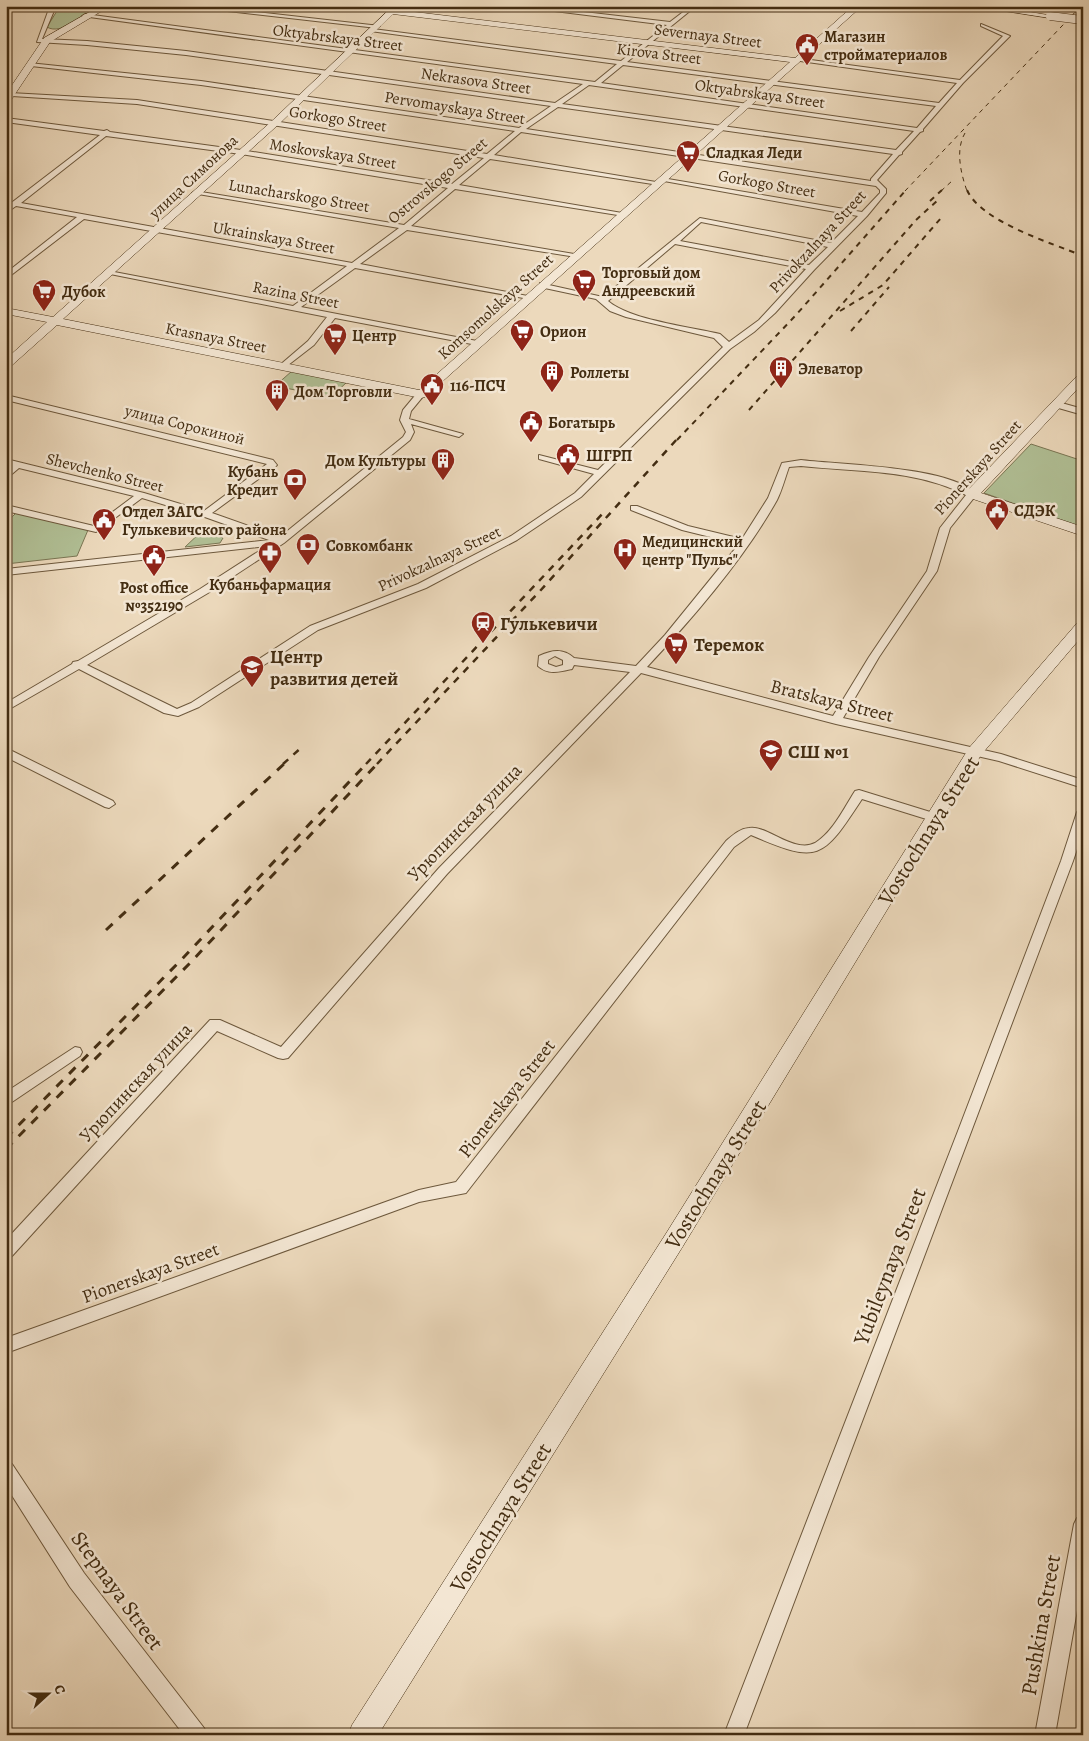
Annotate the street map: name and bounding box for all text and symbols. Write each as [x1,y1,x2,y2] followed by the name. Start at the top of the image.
[653,18,763,54] street label: Severnaya Street
[272,19,404,57] street label: Oktyabrskaya Street
[824,26,947,66] place label: Магазин стройматериалов
[794,32,820,66] public building icon: Магазин стройматериалов
[615,38,702,70] street label: Kirova Street
[420,62,532,100] street label: Nekrasova Street
[693,74,826,114] street label: Oktyabrskaya Street
[383,86,527,130] street label: Pervomayskaya Street
[287,100,388,138] street label: Gorkogo Street
[144,129,243,224] street label: улица Симонова
[383,132,492,229] street label: Ostrovskogo Street
[268,133,398,175] street label: Moskovskaya Street
[675,139,701,173] supermarket icon: Сладкая Леди
[706,142,802,164] place label: Сладкая Леди
[716,165,817,203] street label: Gorkogo Street
[227,174,371,218] street label: Lunacharskogo Street
[764,185,871,298] street label: Privokzalnaya Street
[211,216,337,260] street label: Ukrainskaya Street
[433,249,558,365] street label: Komsomolskaya Street
[601,262,701,302] place label: Торговый дом Андреевский
[571,268,597,302] supermarket icon: Торговый дом Андреевский
[251,276,341,314] street label: Razina Street
[31,278,57,312] supermarket icon: Дубок
[62,281,106,303] place label: Дубок
[163,317,268,359] street label: Krasnaya Street
[509,318,535,352] supermarket icon: Орион
[540,321,586,343] place label: Орион
[322,322,348,356] supermarket icon: Центр
[352,325,397,347] place label: Центр
[768,355,794,389] building icon: Элеватор
[798,358,863,380] place label: Элеватор
[539,359,565,393] building icon: Роллеты
[570,362,629,384] place label: Роллеты
[419,372,445,406] public building icon: 116-ПСЧ
[450,375,506,397] place label: 116-ПСЧ
[264,378,290,412] building icon: Дом Торговли
[294,381,392,403] place label: Дом Торговли
[122,399,247,450] street label: улица Сорокиной
[518,409,544,443] public building icon: Богатырь
[548,412,616,434] place label: Богатырь
[929,415,1026,520] street label: Pionerskaya Street
[555,442,581,476] public building icon: ШГРП
[586,445,633,467] place label: ШГРП
[430,447,456,481] building icon: Дом Культуры
[44,448,166,498] street label: Shevchenko Street
[325,450,426,472] place label: Дом Культуры
[227,461,279,501] place label: Кубань Кредит
[282,467,308,501] bank icon: Кубань Кредит
[984,497,1010,531] public building icon: СДЭК
[1014,500,1056,522] place label: СДЭК
[122,501,287,541] place label: Отдел ЗАГС Гулькевичского района
[91,507,117,541] public building icon: Отдел ЗАГС Гулькевичского района
[374,521,505,597] street label: Privokzalnaya Street
[642,531,743,571] place label: Медицинский центр "Пульс"
[295,532,321,566] bank icon: Совкомбанк
[326,535,413,557] place label: Совкомбанк
[612,537,638,571] hospital icon: Медицинский центр "Пульс"
[257,540,283,574] pharmacy icon: Кубаньфармация
[141,543,167,577] public building icon: Post office №352190
[209,574,331,596] place label: Кубаньфармация
[120,577,188,617] place label: Post office №352190
[470,610,496,644] station icon: Гулькевичи
[500,611,598,637] place label: Гулькевичи
[663,631,689,665] supermarket icon: Теремок
[694,632,764,658] place label: Теремок
[270,644,398,692] place label: Центр развития детей
[239,654,265,688] school or university icon: Центр развития детей
[767,673,896,729] street label: Bratskaya Street
[758,738,784,772] school or university icon: СШ №1
[788,739,849,765] place label: СШ №1
[870,750,987,912] street label: Vostochnaya Street
[402,758,528,887] street label: Урюпинская улица
[73,1017,198,1148] street label: Урюпинская улица
[452,1034,561,1163] street label: Pionerskaya Street
[657,1094,774,1256] street label: Vostochnaya Street
[846,1184,934,1350] street label: Yubileynaya Street
[78,1236,222,1310] street label: Pionerskaya Street
[442,1437,559,1599] street label: Vostochnaya Street
[64,1525,171,1656] street label: Stepnaya Street
[1014,1552,1068,1698] street label: Pushkina Street
[22,1668,72,1718] north arrow
[49,1682,70,1697] text: С

